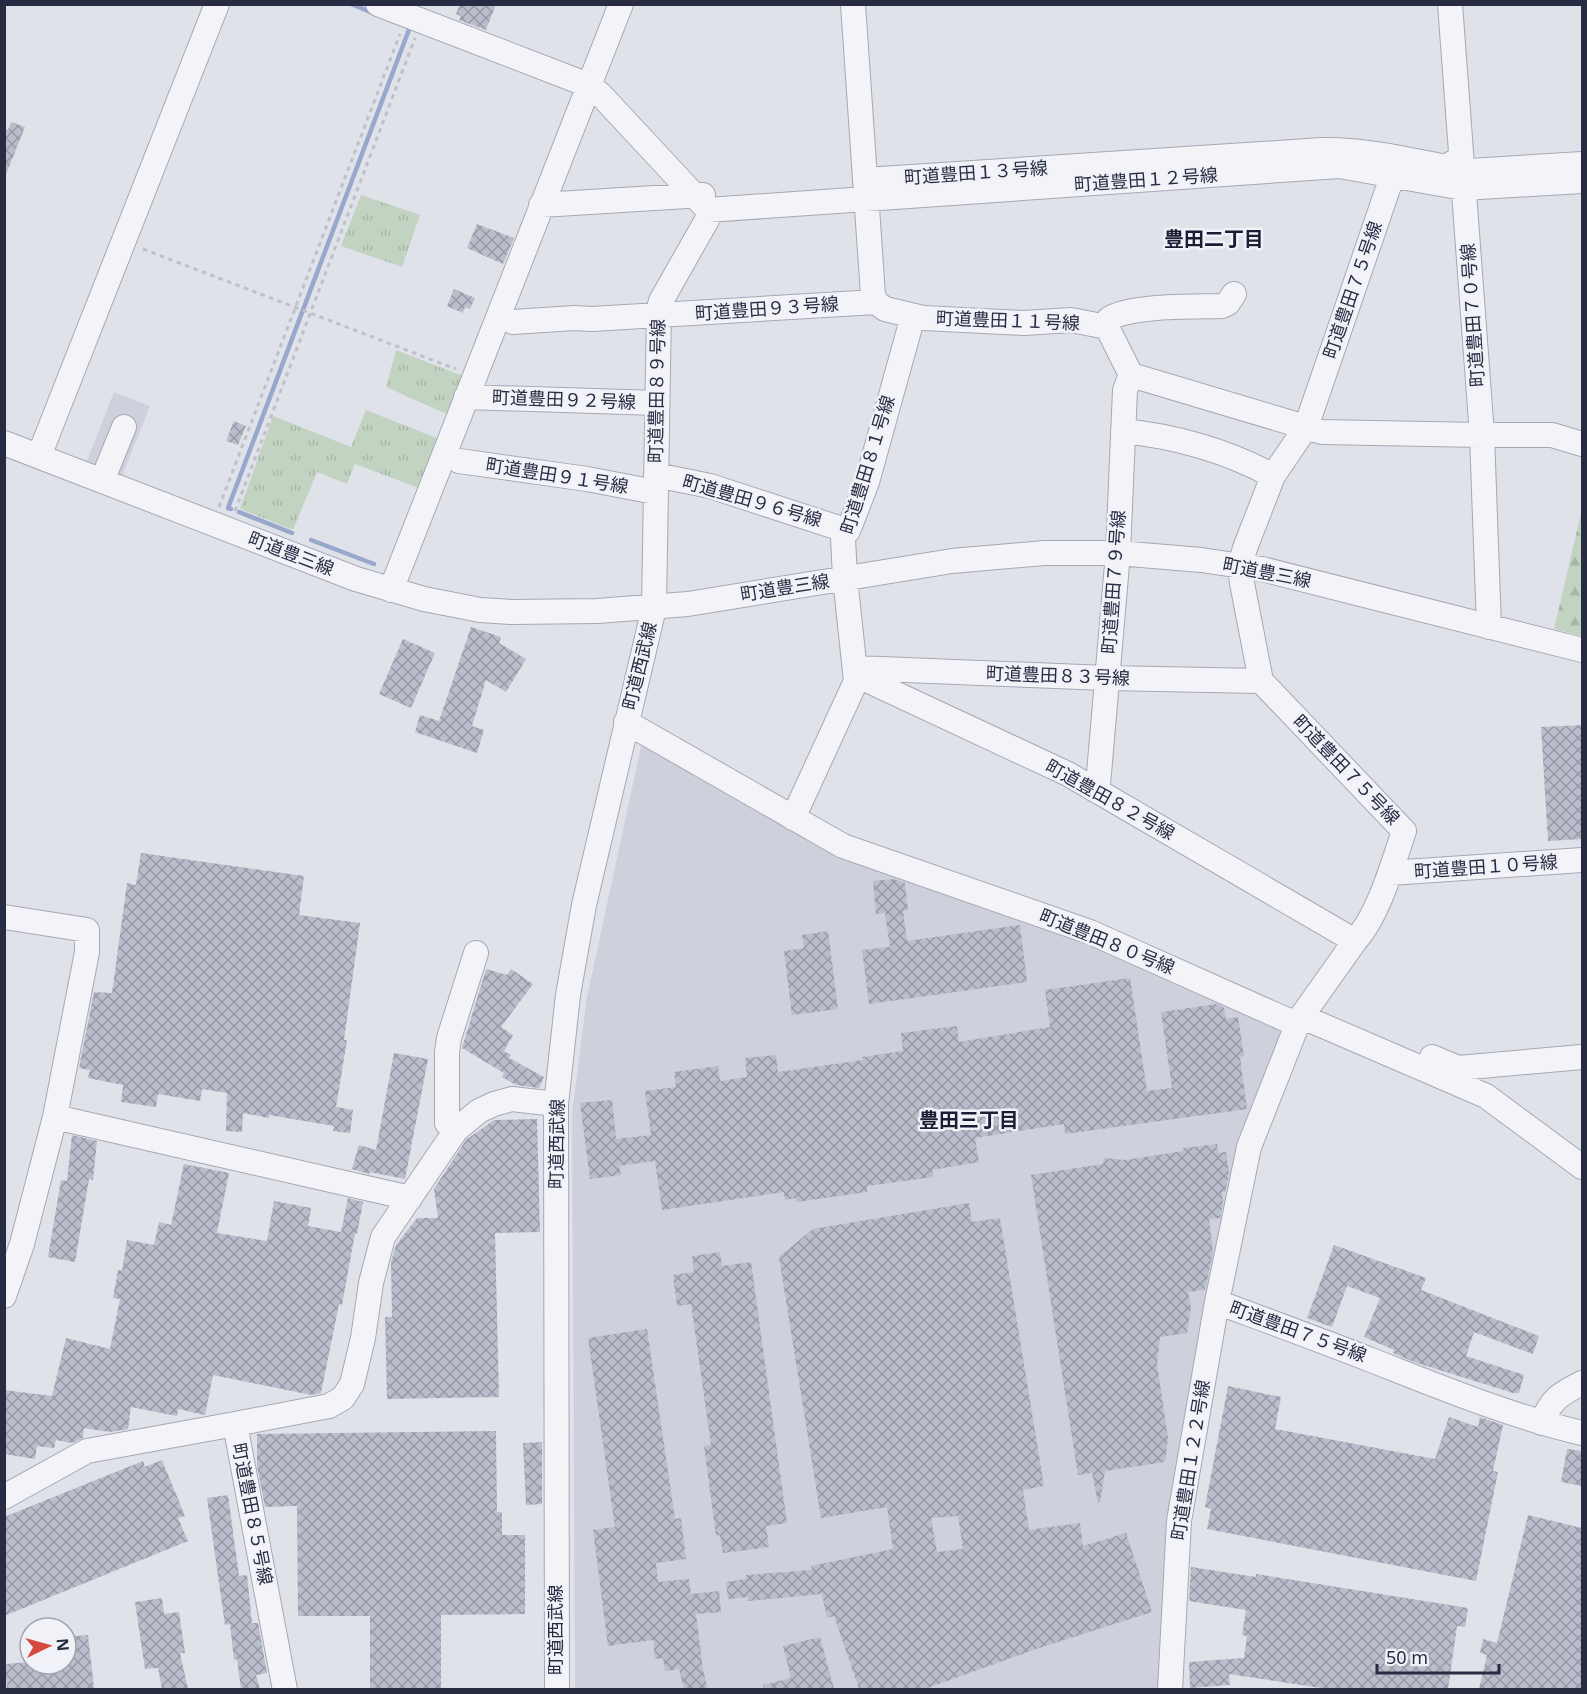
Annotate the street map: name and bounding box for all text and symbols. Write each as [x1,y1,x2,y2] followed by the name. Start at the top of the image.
[903,155,1049,189] street label: 町道豊田１３号線
[1073,162,1219,196] street label: 町道豊田１２号線
[1317,218,1387,362] street label: 町道豊田７５号線
[1164,225,1264,252] district label: 豊田二丁目
[1455,242,1489,388] street label: 町道豊田７０号線
[694,291,840,325] street label: 町道豊田９３号線
[936,305,1080,335] street label: 町道豊田１１号線
[643,319,669,463] street label: 町道豊田８９号線
[492,384,636,414] street label: 町道豊田９２号線
[835,392,900,537] street label: 町道豊田８１号線
[484,452,630,498] street label: 町道豊田９１号線
[680,469,825,531] street label: 町道豊田９６号線
[1096,509,1130,655] street label: 町道豊田７９号線
[245,526,338,580] street label: 町道豊三線
[1221,552,1314,592] street label: 町道豊三線
[739,568,831,606] street label: 町道豊三線
[616,619,662,712] street label: 町道西武線
[986,660,1130,690] street label: 町道豊田８３号線
[1288,709,1405,829] street label: 町道豊田７５号線
[1042,754,1179,845] street label: 町道豊田８２号線
[1413,849,1559,883] street label: 町道豊田１０号線
[1036,903,1179,979] street label: 町道豊田８０号線
[543,1099,569,1189] street label: 町道西武線
[919,1106,1019,1133] district label: 豊田三丁目
[1227,1295,1370,1367] street label: 町道豊田７５号線
[1165,1378,1215,1542] street label: 町道豊田１２２号線
[227,1441,278,1587] street label: 町道豊田８５号線
[543,1585,567,1675] street label: 町道西武線
[18,1616,78,1676] north arrow
[51,1637,74,1652] text: N
[1377,1637,1498,1675] scale bar
[1386,1645,1428,1669] text: 50 m

